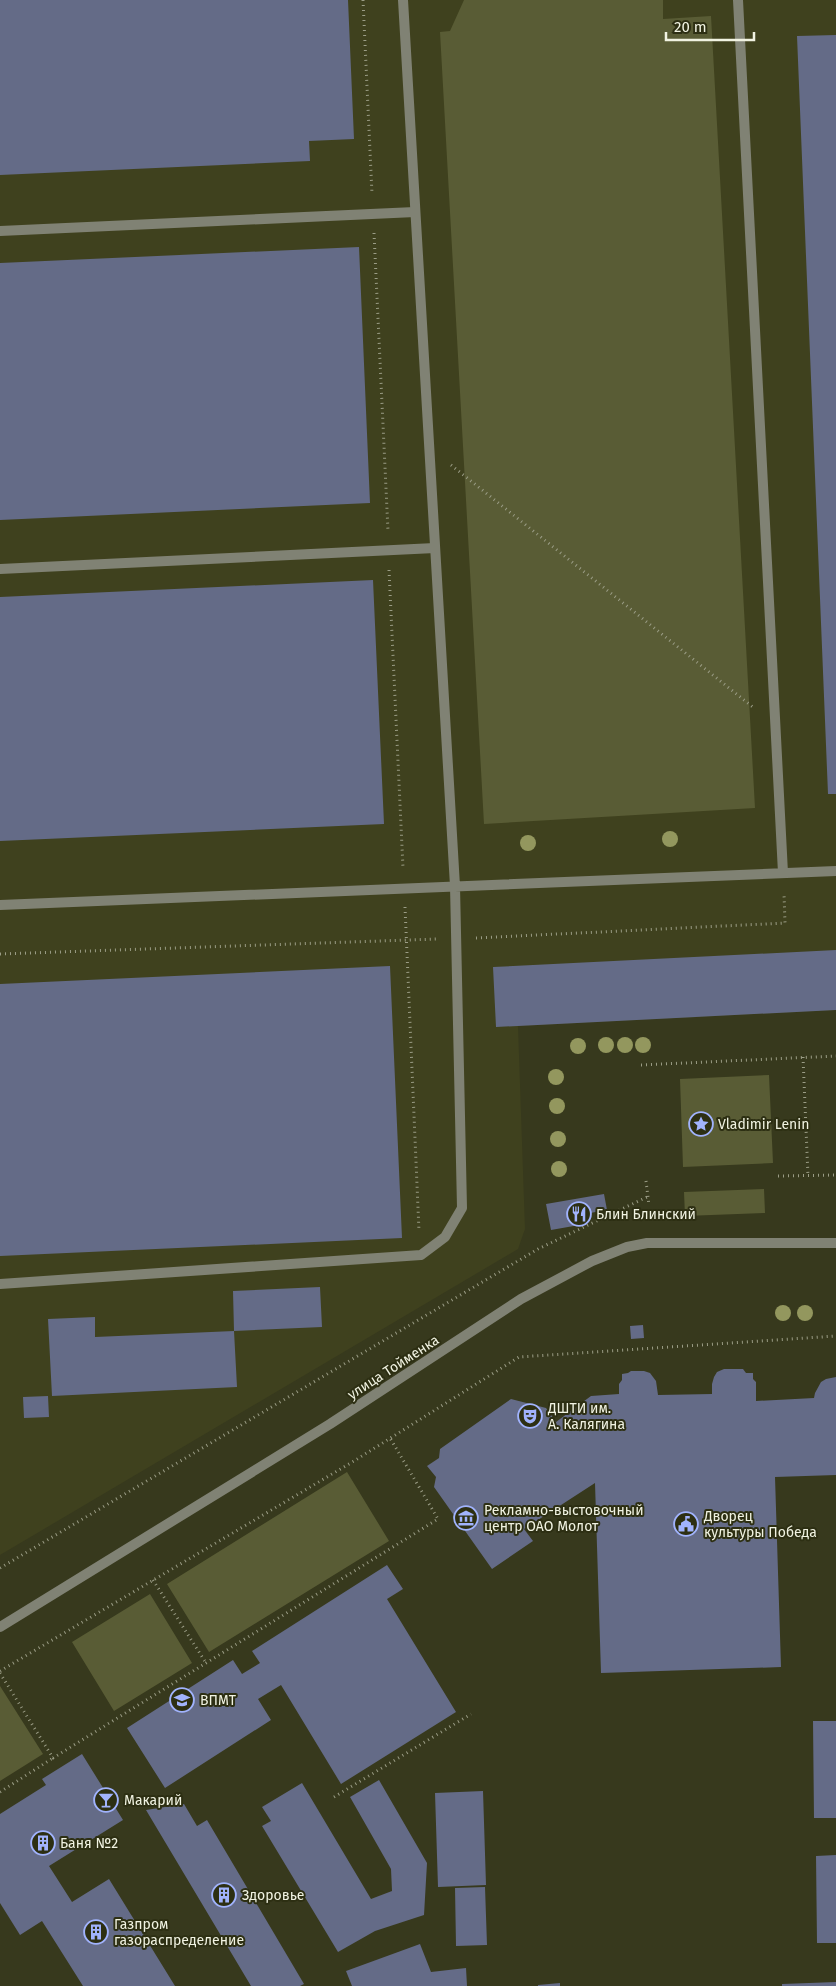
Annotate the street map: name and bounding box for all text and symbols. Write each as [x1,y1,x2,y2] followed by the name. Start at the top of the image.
[666,10,754,42] scale bar
[674,18,707,36] text: 20 m
[688,1111,714,1137] place icon: Vladimir Lenin
[718,1116,809,1133] place label: Vladimir Lenin
[566,1201,592,1227] restaurant icon: Блин Блинский
[596,1206,696,1223] place label: Блин Блинский
[344,1331,442,1403] street label: улица Тойменка
[547,1400,625,1433] place label: ДШТИ им. А. Калягина
[517,1403,543,1429] theatre icon: ДШТИ им. А. Калягина
[484,1502,644,1535] place label: Рекламно-выстовочный центр ОАО Молот
[453,1505,479,1531] museum icon: Рекламно-выстовочный центр ОАО Молот
[703,1508,817,1541] place label: Дворец культуры Победа
[673,1511,699,1537] public building icon: Дворец культуры Победа
[169,1687,195,1713] school or university icon: ВПМТ
[200,1692,237,1709] place label: ВПМТ
[93,1787,119,1813] bar icon: Макарий
[124,1792,182,1809] place label: Макарий
[30,1830,56,1856] building icon: Баня №2
[60,1835,118,1852] place label: Баня №2
[211,1882,237,1908] building icon: Здоровье
[242,1887,305,1904] place label: Здоровье
[114,1916,244,1949] place label: Газпром газораспределение
[83,1919,109,1945] building icon: Газпром газораспределение

